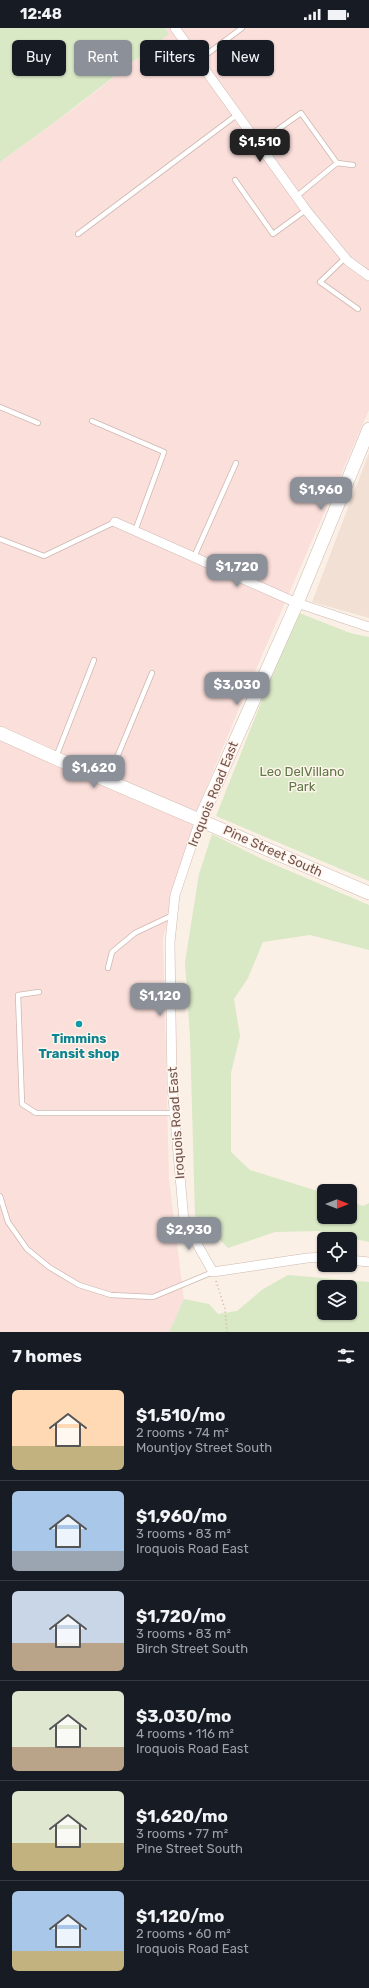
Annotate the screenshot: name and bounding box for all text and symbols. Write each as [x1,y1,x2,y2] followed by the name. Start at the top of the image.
[20,5,62,23] text: 12:48
[12,40,66,76] chip: Buy
[74,40,132,76] chip: Rent
[140,40,209,76] chip: Filters
[217,40,274,76] chip: New
[227,129,293,163] pin: $1,510
[239,134,281,149] text: $1,510
[288,477,354,511] pin: $1,960
[299,482,343,497] text: $1,960
[204,554,270,588] pin: $1,720
[215,559,259,574] text: $1,720
[204,672,270,706] pin: $3,030
[213,677,261,692] text: $3,030
[185,739,241,849] street label: Iroquois Road East
[61,755,127,789] pin: $1,620
[72,760,116,775] text: $1,620
[260,764,344,794] park label: Leo DelVillano Park
[221,822,325,880] street label: Pine Street South
[127,983,193,1017] pin: $1,120
[139,988,181,1003] text: $1,120
[74,1019,84,1029] marker: Timmins Transit shop
[39,1031,119,1061] place label: Timmins Transit shop
[165,1066,187,1180] street label: Iroquois Road East
[317,1184,357,1224] north arrow
[317,1184,357,1320] map controls
[156,1217,222,1251] pin: $2,930
[166,1222,212,1237] text: $2,930
[317,1232,357,1272] button: locate
[317,1280,357,1320] button: layers
[335,1345,357,1367] icon: filters
[12,1346,82,1366] text: 7 homes
[136,1405,225,1425] text: $1,510/mo
[44,1406,92,1454] icon: home
[136,1425,229,1440] text: 2 rooms · 74 m²
[136,1440,272,1455] text: Mountjoy Street South
[136,1506,227,1526] text: $1,960/mo
[44,1507,92,1555] icon: home
[136,1526,231,1541] text: 3 rooms · 83 m²
[136,1541,249,1556] text: Iroquois Road East
[136,1606,226,1626] text: $1,720/mo
[44,1607,92,1655] icon: home
[136,1626,231,1641] text: 3 rooms · 83 m²
[136,1641,248,1656] text: Birch Street South
[136,1706,231,1726] text: $3,030/mo
[44,1707,92,1755] icon: home
[136,1726,234,1741] text: 4 rooms · 116 m²
[136,1741,249,1756] text: Iroquois Road East
[136,1806,228,1826] text: $1,620/mo
[44,1807,92,1855] icon: home
[136,1826,228,1841] text: 3 rooms · 77 m²
[136,1841,243,1856] text: Pine Street South
[136,1906,224,1926] text: $1,120/mo
[44,1907,92,1955] icon: home
[136,1926,231,1941] text: 2 rooms · 60 m²
[136,1941,249,1956] text: Iroquois Road East

